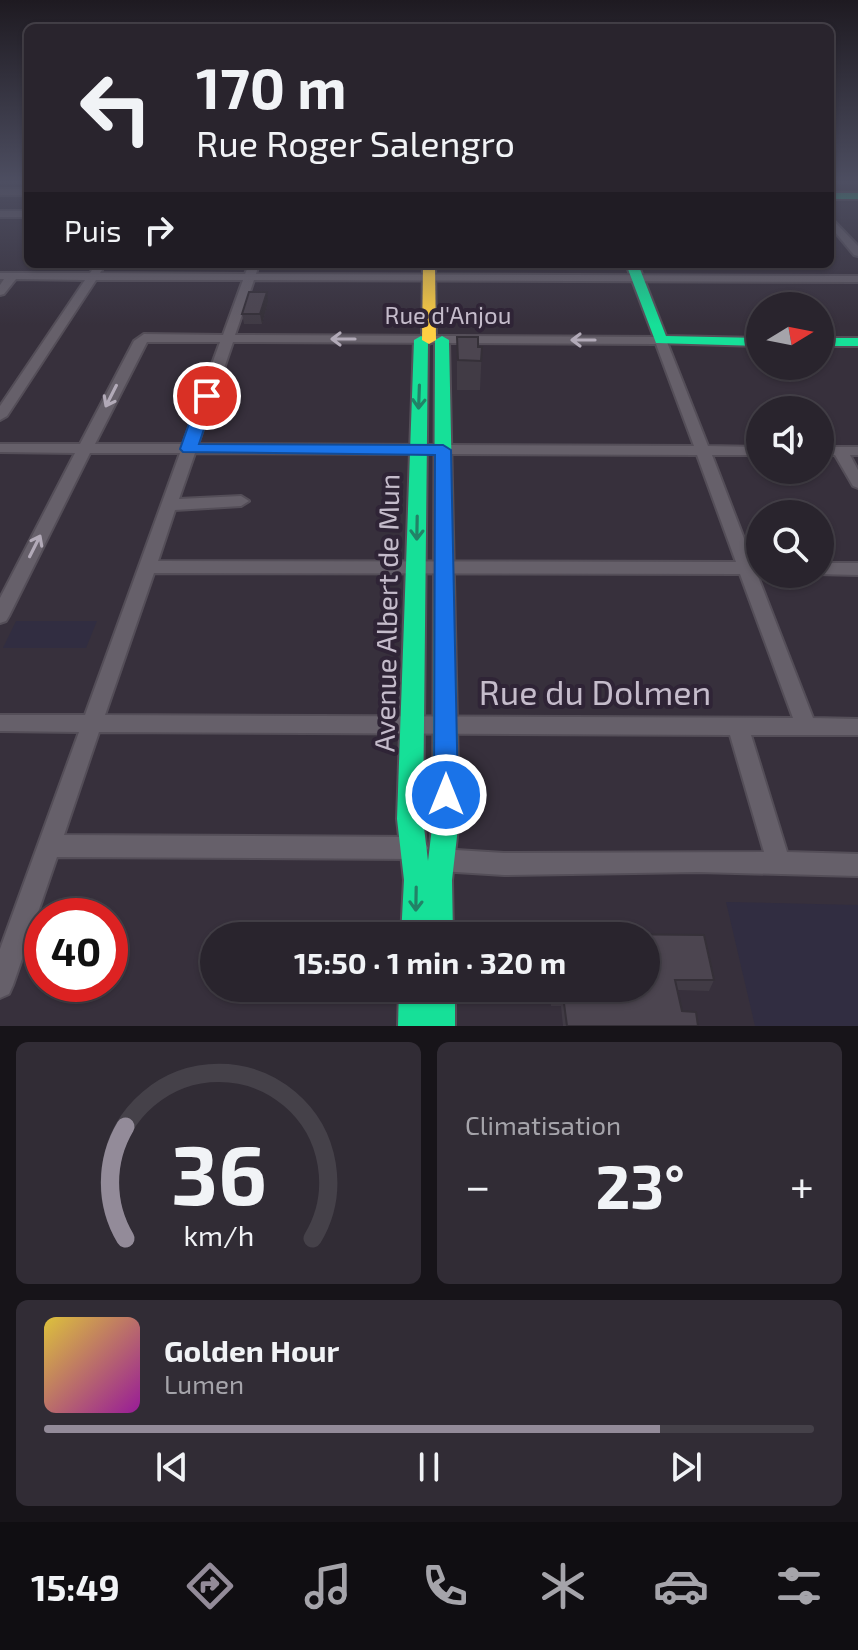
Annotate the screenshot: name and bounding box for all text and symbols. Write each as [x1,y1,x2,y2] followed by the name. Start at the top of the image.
[196,53,347,120] text: 170 m
[64,56,168,160] icon: left
[196,121,515,164] text: Rue Roger Salengro
[137,208,181,252] icon: right
[64,212,121,248] text: Puis
[746,292,834,380] north arrow
[746,292,834,588] map controls
[385,300,511,329] street label: Rue d'Anjou
[330,331,357,347] one-way arrow
[570,332,597,348] one-way arrow
[173,362,241,430] pin
[185,374,229,418] icon: arrive
[411,383,426,410] one-way arrow
[103,384,119,408] one-way arrow
[746,396,834,484] button: sound
[367,474,405,752] street label: Avenue Albert de Mun
[746,500,834,588] button: search
[409,514,425,541] one-way arrow
[28,535,44,559] one-way arrow
[479,671,711,712] street label: Rue du Dolmen
[404,753,488,837] position arrow
[409,885,424,912] one-way arrow
[24,898,128,1002] speed limit sign: 40
[294,944,566,980] text: 15:50 · 1 min · 320 m
[465,1109,621,1140] text: Climatisation
[170,1122,267,1222] text: 36
[595,1149,685,1221] text: 23°
[465,1158,491,1211] text: −
[790,1158,814,1211] text: +
[183,1217,254,1252] text: km/h
[164,1332,339,1368] text: Golden Hour
[164,1368,244,1399] text: Lumen
[150,1445,194,1489] icon: previous
[407,1445,451,1489] icon: pause
[664,1445,708,1489] icon: next
[182,1558,238,1614] icon: directions
[300,1558,356,1614] icon: music
[417,1558,473,1614] icon: phone
[535,1558,591,1614] icon: climate
[653,1558,709,1614] icon: car
[771,1558,827,1614] icon: filters
[31,1565,120,1608] text: 15:49

